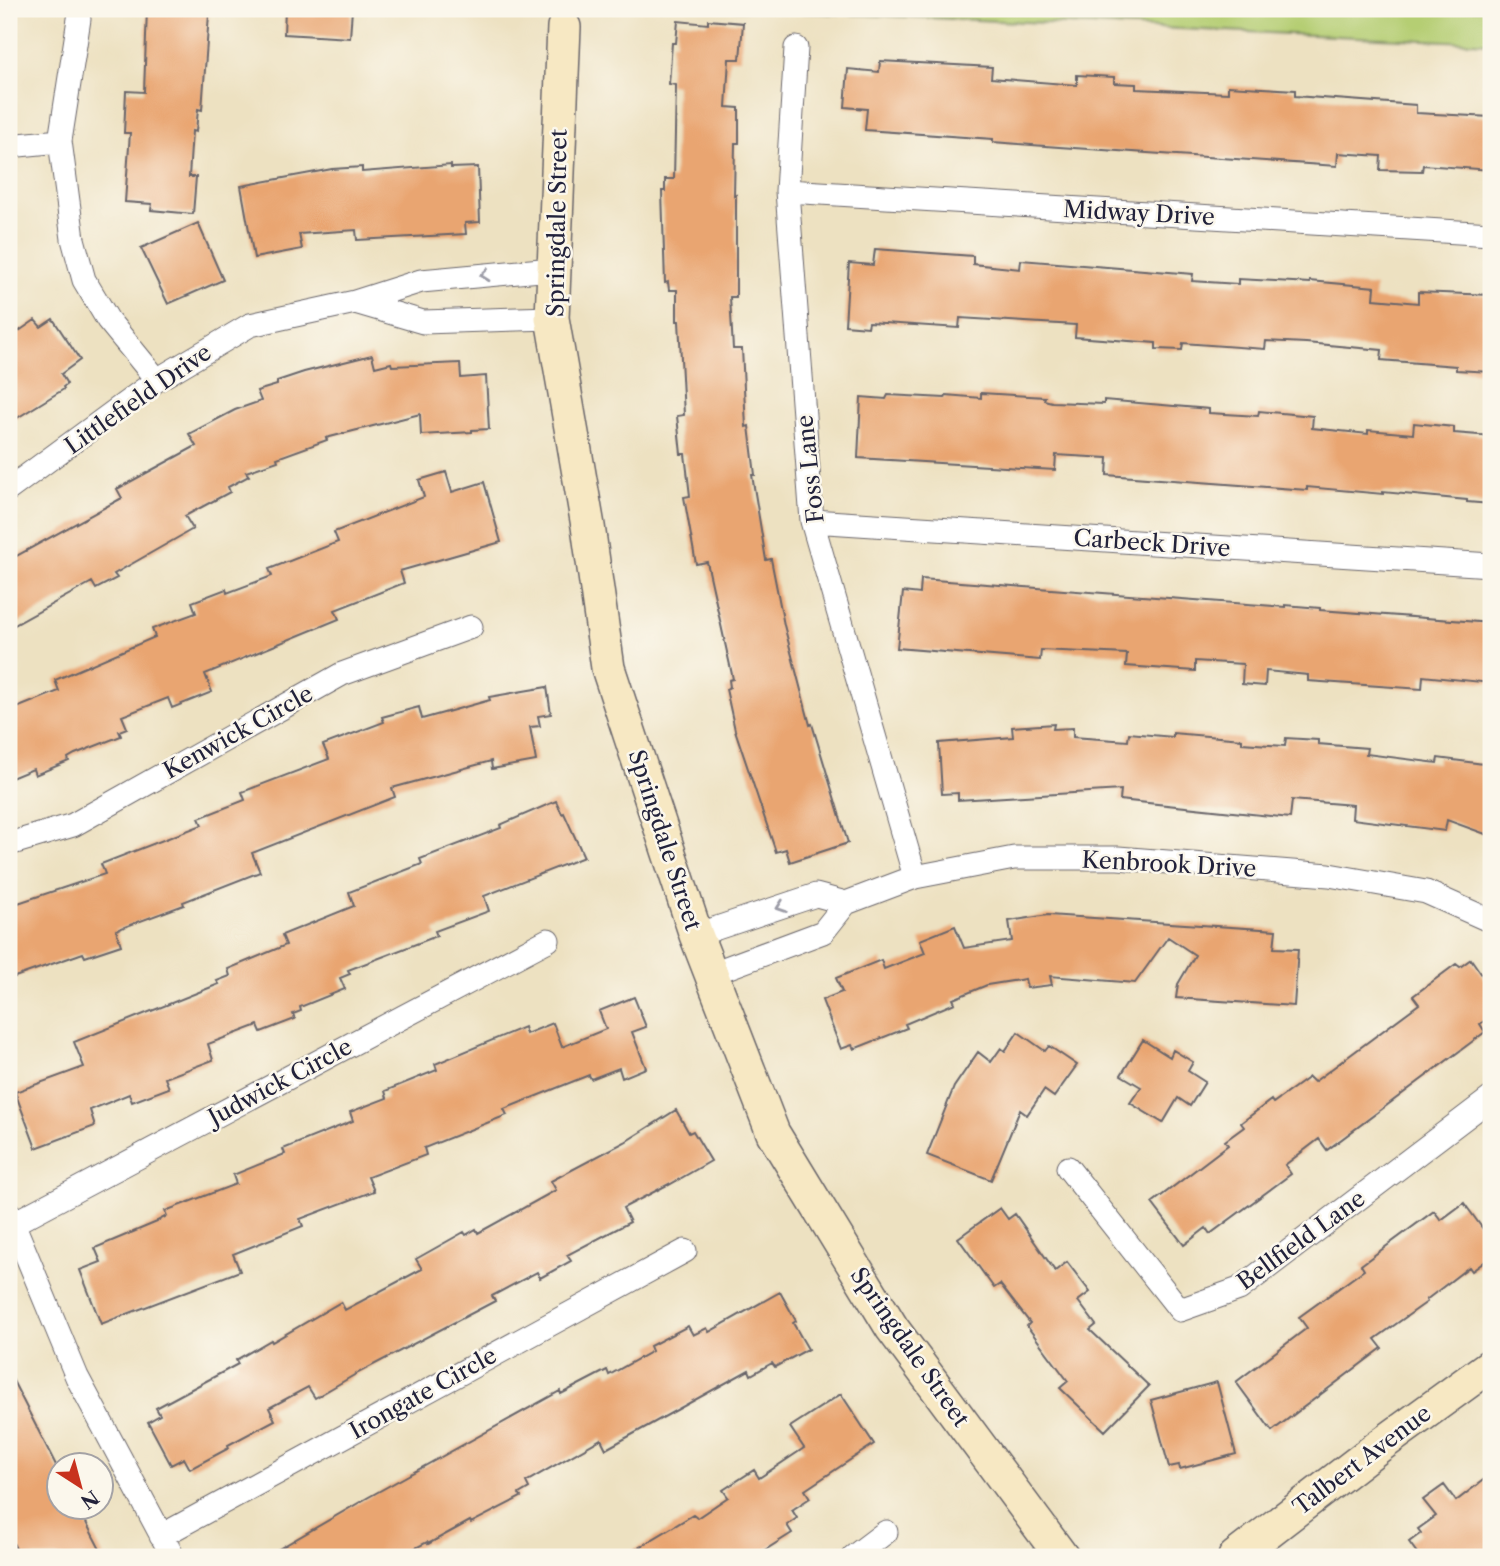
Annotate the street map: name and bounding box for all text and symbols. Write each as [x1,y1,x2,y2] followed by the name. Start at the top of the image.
[541,129,573,317] street label: Springdale Street
[1062,195,1216,231] street label: Midway Drive
[479,267,490,282] one-way arrow
[59,338,217,460] street label: Littlefield Drive
[790,413,830,525] street label: Foss Lane
[1073,524,1231,562] street label: Carbeck Drive
[158,679,318,785] street label: Kenwick Circle
[623,746,707,934] street label: Springdale Street
[1081,845,1257,883] street label: Kenbrook Drive
[775,898,787,913] one-way arrow
[201,1032,357,1133] street label: Judwick Circle
[1232,1184,1370,1296] street label: Bellfield Lane
[845,1262,975,1432] street label: Springdale Street
[345,1341,501,1445] street label: Irongate Circle
[1287,1399,1437,1521] street label: Talbert Avenue
[46,1450,116,1520] north arrow
[76,1485,103,1514] text: N

